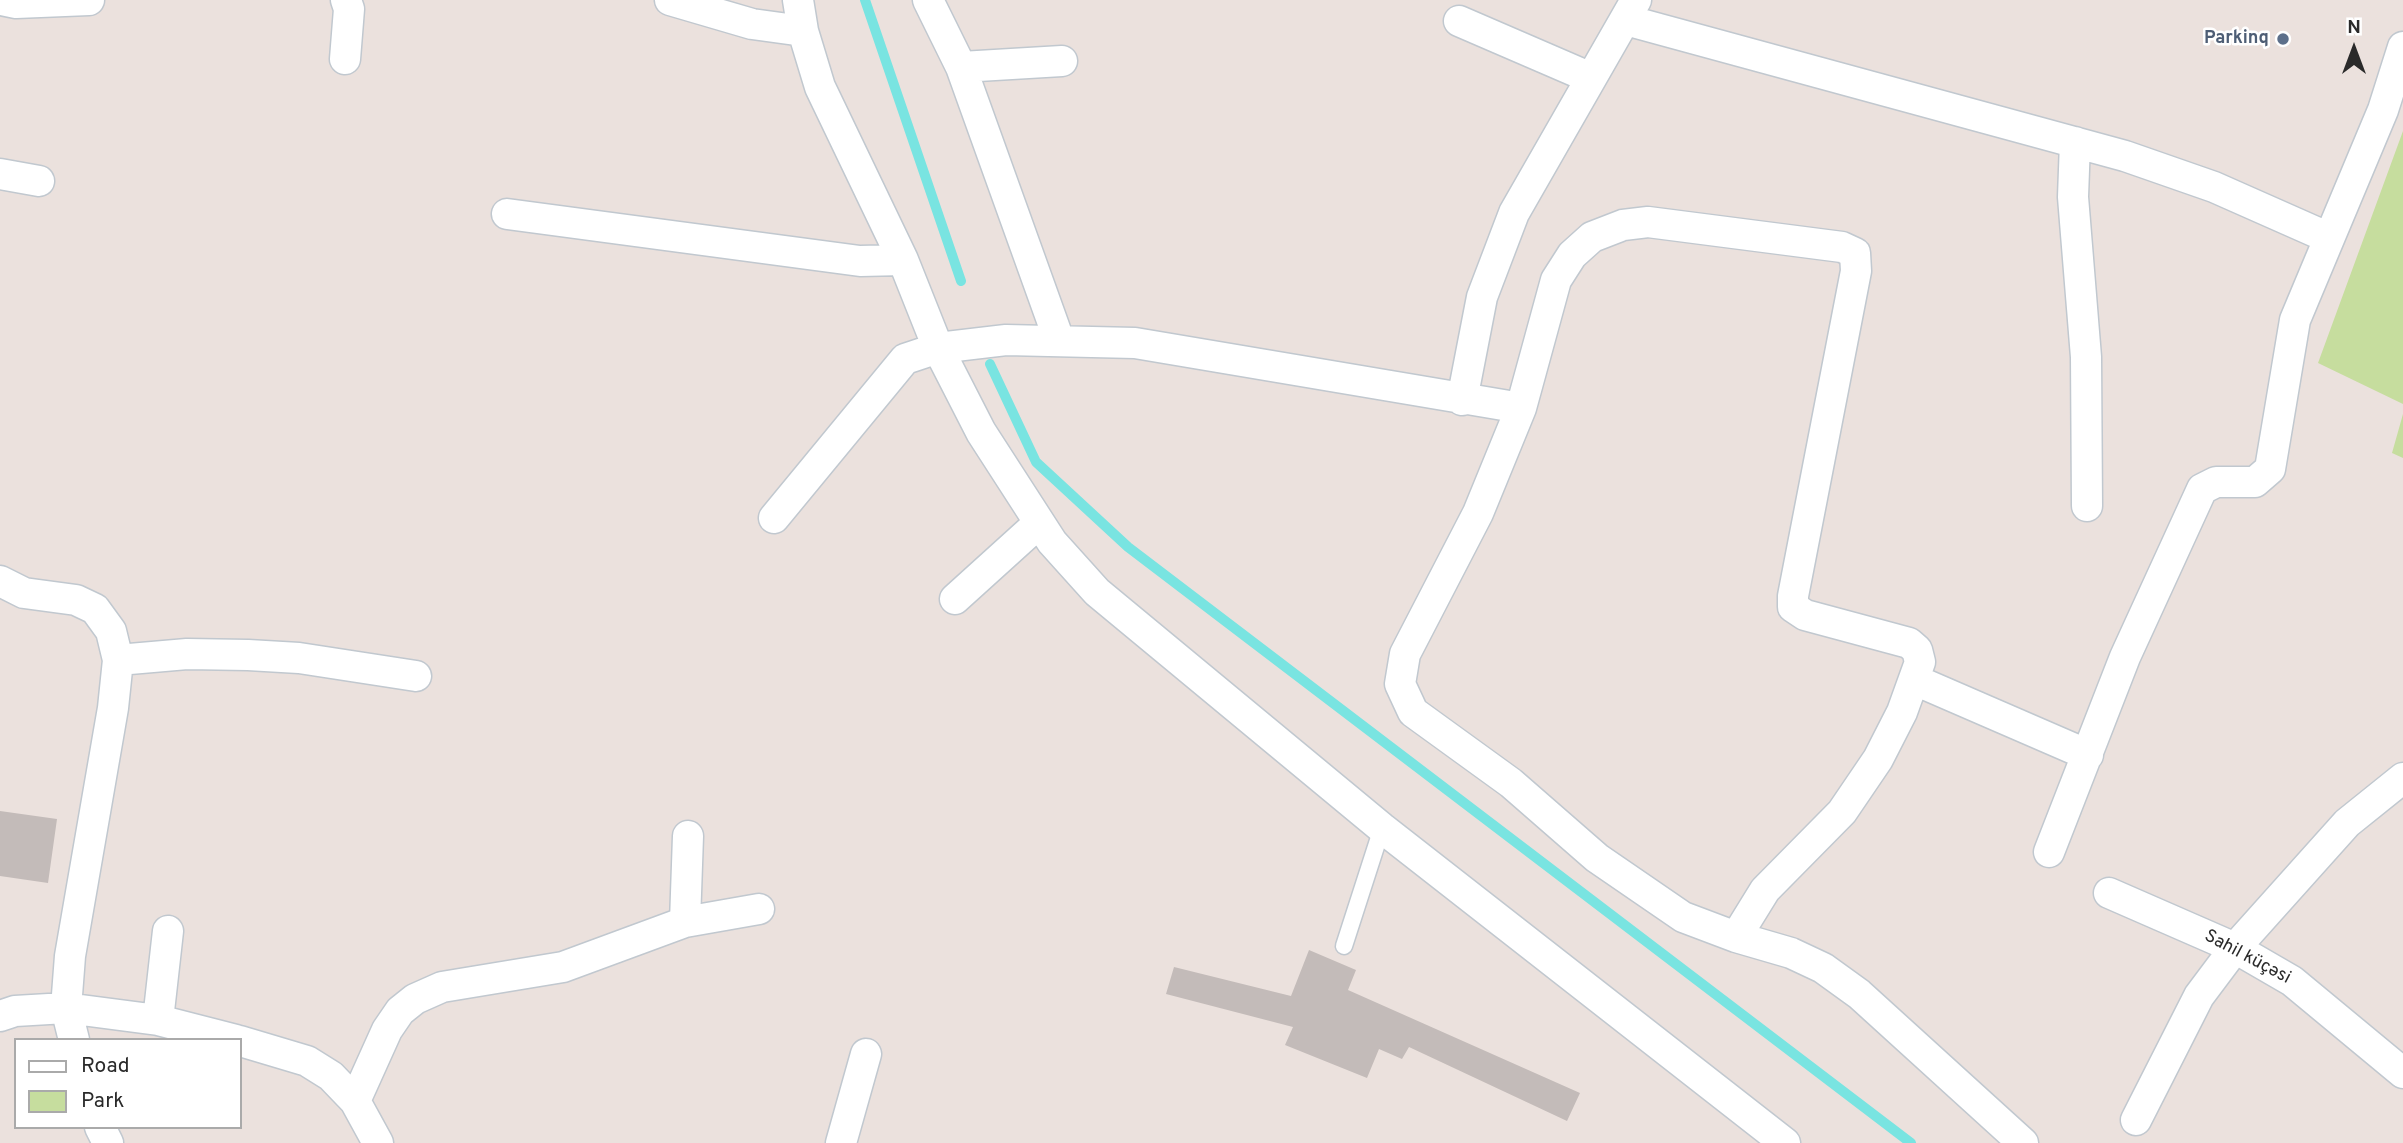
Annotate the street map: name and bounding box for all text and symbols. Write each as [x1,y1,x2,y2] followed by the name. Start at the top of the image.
[2319,14,2389,84] north arrow
[2347,16,2361,40] text: N
[2204,28,2269,50] place label: Parkinq
[2275,31,2291,47] marker: Parkinq
[2200,926,2294,990] street label: Sahil küçəsi
[14,1038,242,1129] legend
[81,1053,130,1080] text: Road
[81,1088,124,1115] text: Park

